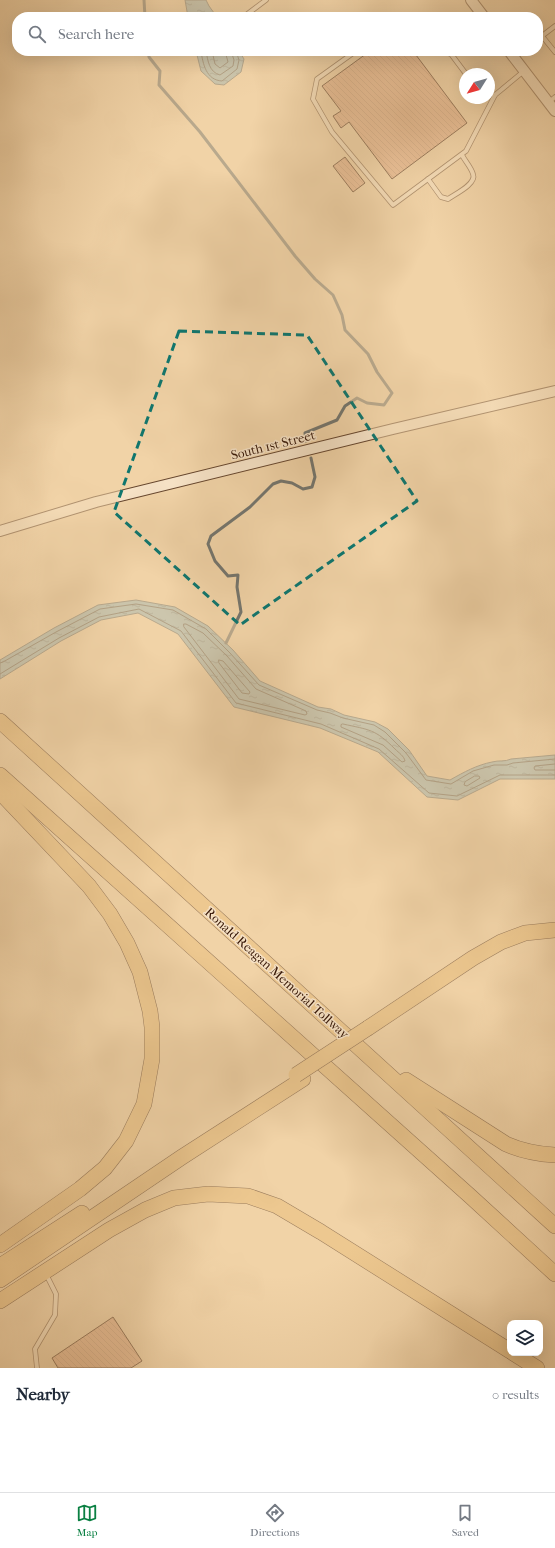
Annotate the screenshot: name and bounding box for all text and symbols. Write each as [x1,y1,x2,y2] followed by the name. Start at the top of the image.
[12,12,543,56] search box
[26,23,48,45] icon: search
[58,25,134,43] text: Search here
[459,68,495,104] north arrow
[229,427,317,463] street label: South 1st Street
[202,904,353,1042] street label: Ronald Reagan Memorial Tollway
[507,1320,543,1356] map controls
[507,1320,543,1356] button: layers
[16,1384,70,1404] text: Nearby
[492,1387,539,1402] text: 0 results
[76,1502,98,1539] tab: Map
[250,1502,300,1539] tab: Directions
[452,1502,479,1539] tab: Saved

